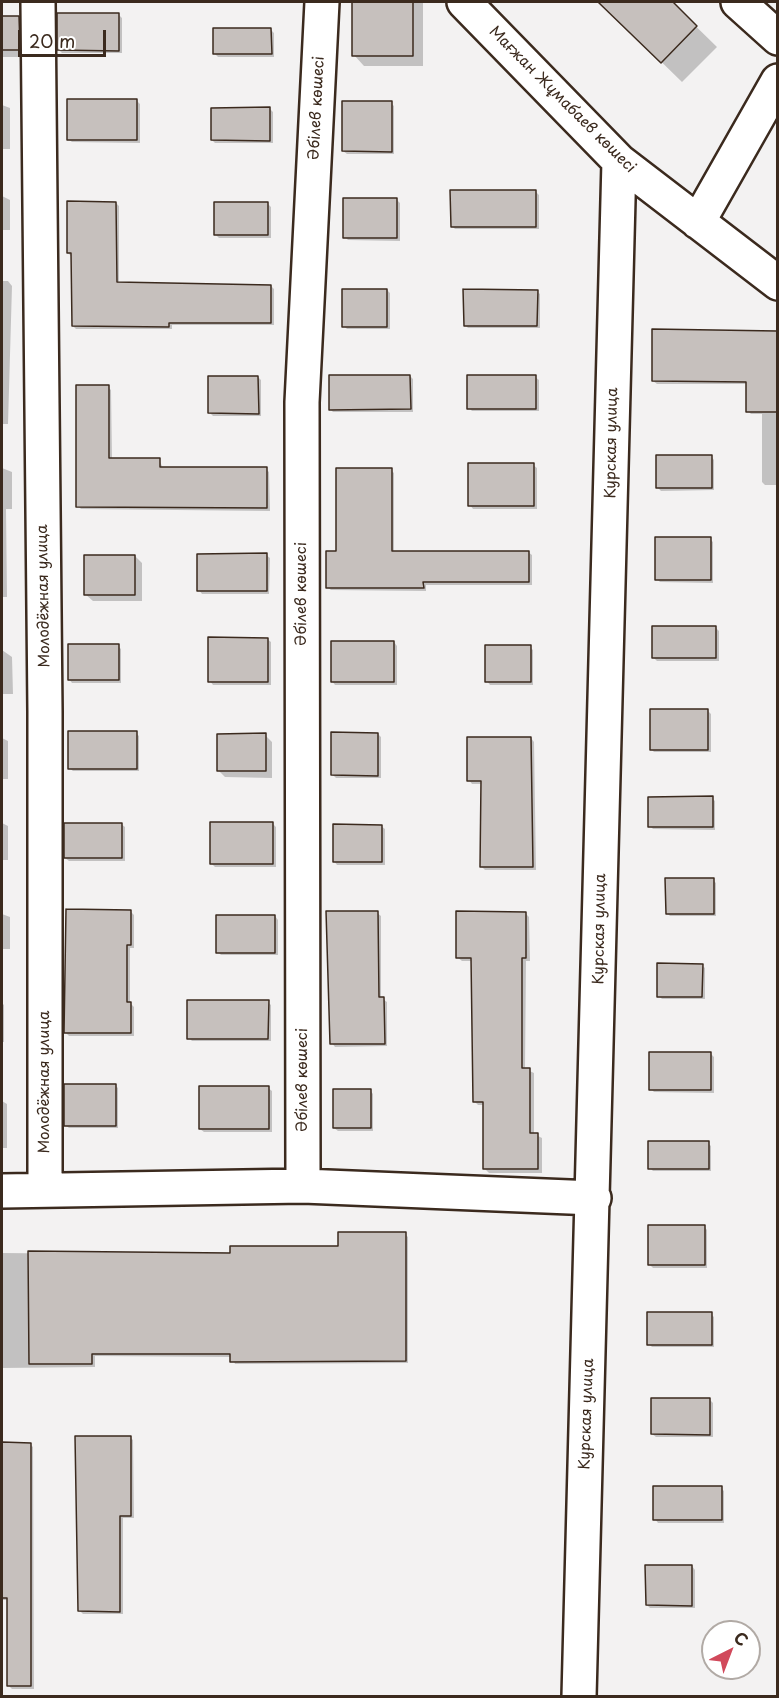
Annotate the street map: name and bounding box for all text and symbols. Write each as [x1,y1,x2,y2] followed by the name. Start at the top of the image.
[21,18,110,56] scale bar
[485,23,639,177] street label: Мағжан Жұмабаев көшесі
[29,27,75,54] text: 20 m
[305,56,329,160] street label: Әбілев көшесі
[602,387,622,499] street label: Курская улица
[34,524,54,668] street label: Молодёжная улица
[293,542,311,646] street label: Әбілев көшесі
[590,873,610,985] street label: Курская улица
[36,1010,54,1154] street label: Молодёжная улица
[294,1028,312,1132] street label: Әбілев көшесі
[576,1358,598,1470] street label: Курская улица
[701,1620,761,1680] north arrow
[729,1625,754,1651] text: С

